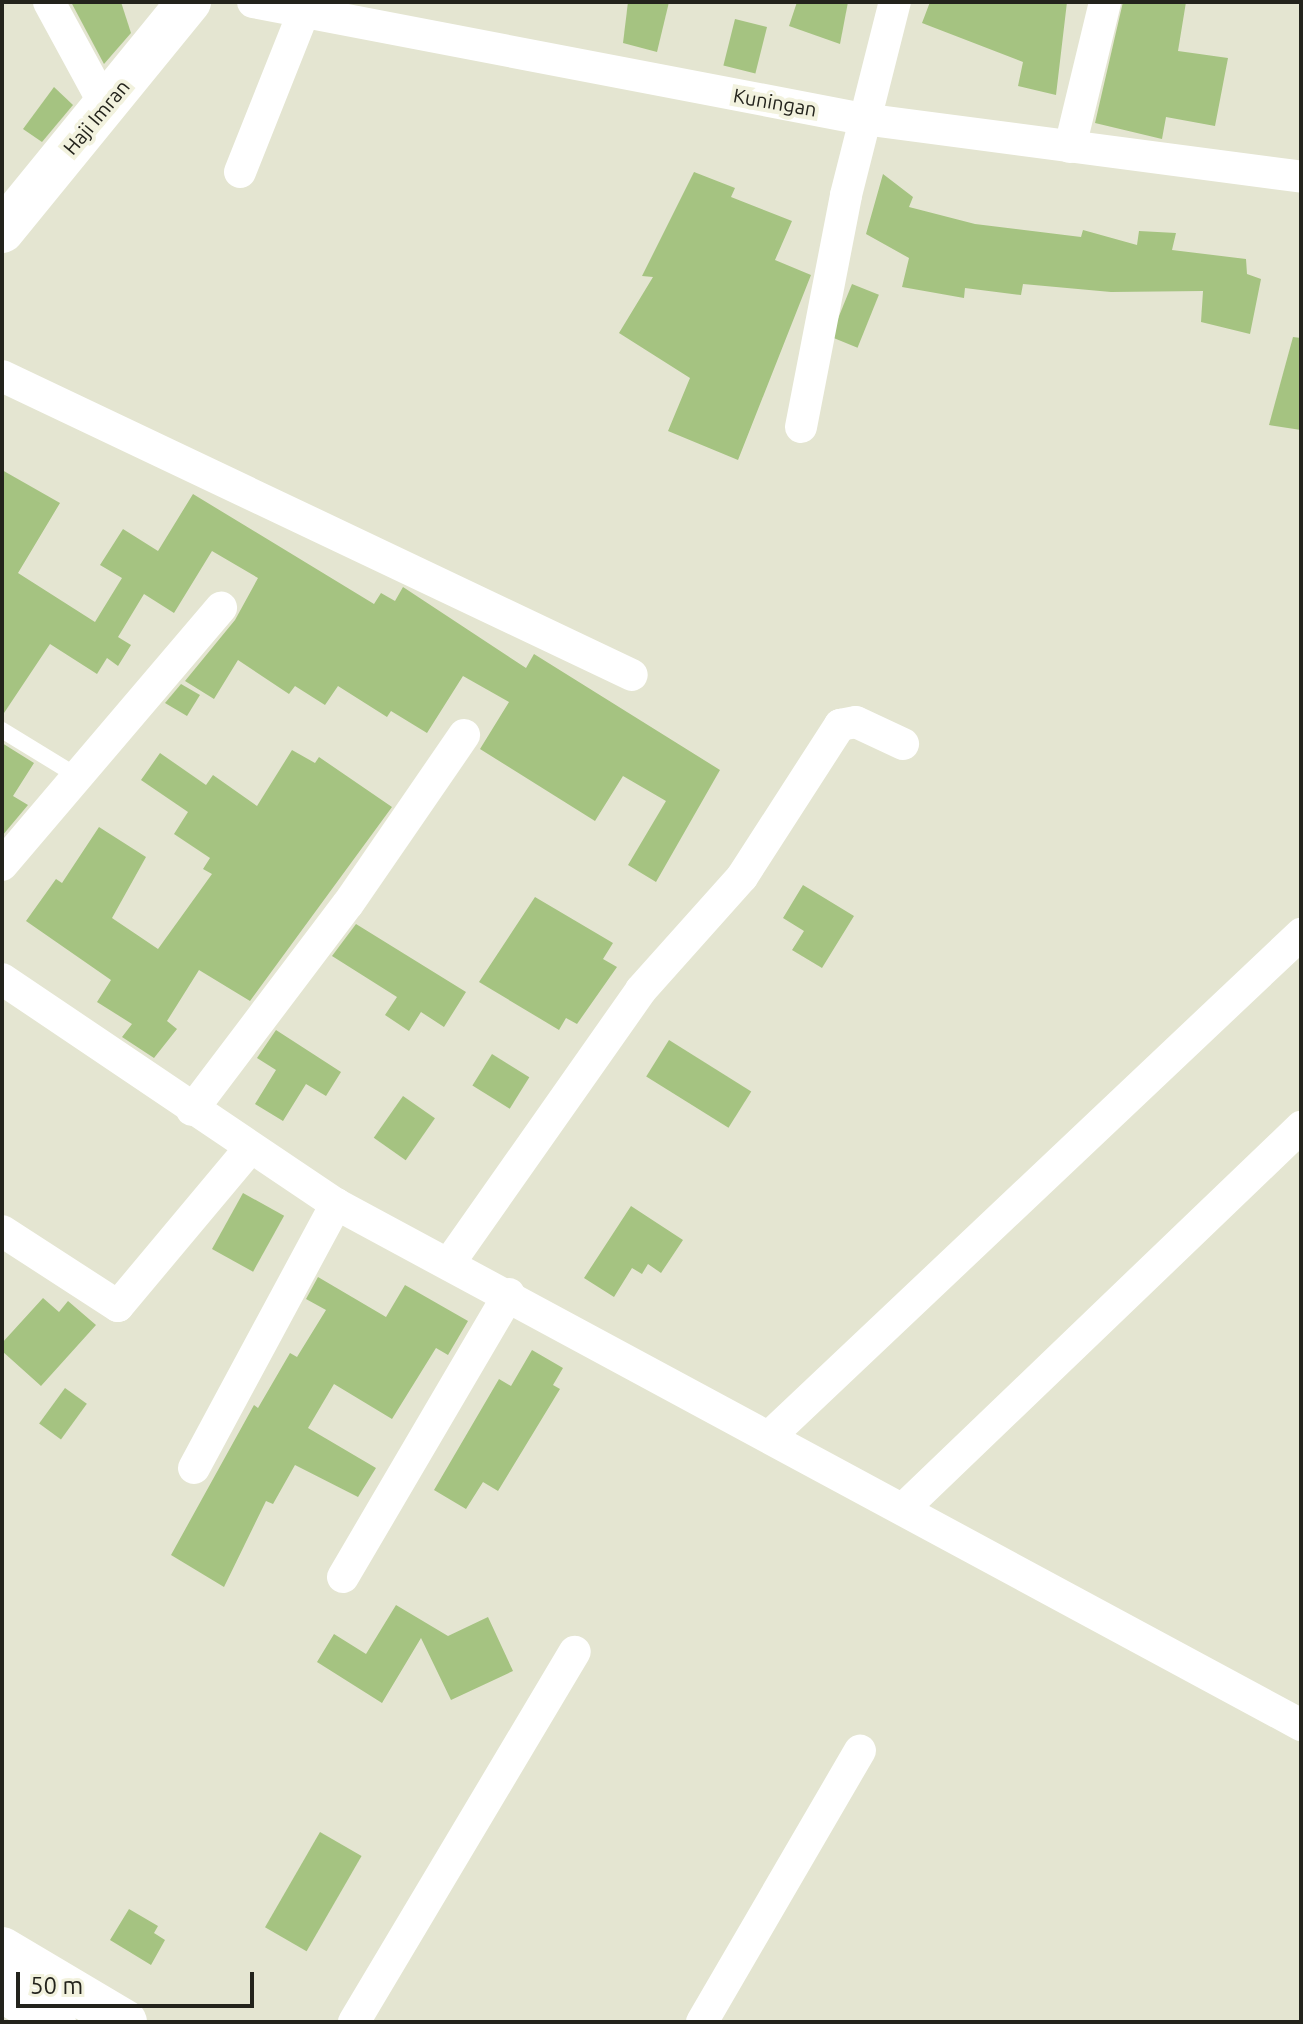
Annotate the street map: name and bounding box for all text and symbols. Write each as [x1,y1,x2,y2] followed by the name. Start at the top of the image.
[58,75,134,159] street label: Haji Imran
[731,83,819,121] street label: Kuningan
[20,1956,258,2006] scale bar
[30,1972,83,1999] text: 50 m

